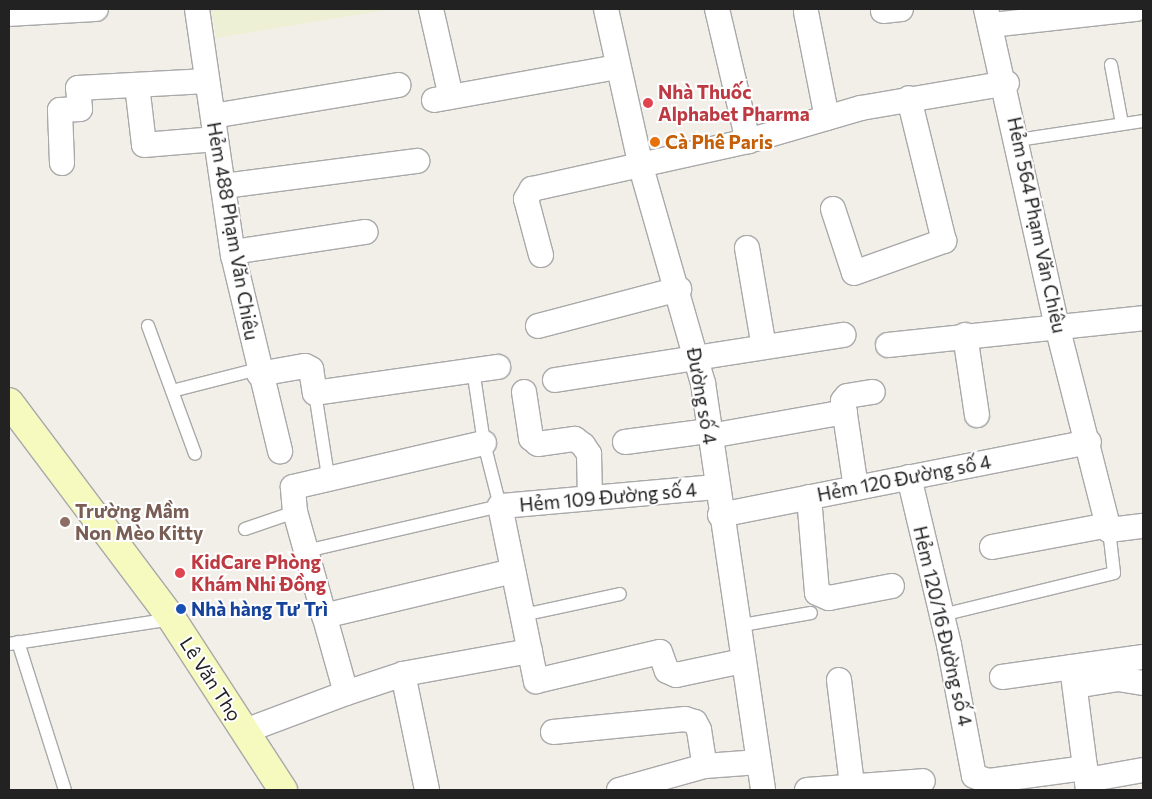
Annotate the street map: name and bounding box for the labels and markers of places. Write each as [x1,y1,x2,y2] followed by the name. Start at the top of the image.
[658,81,810,125] place label: Nhà Thuốc Alphabet Pharma
[642,97,654,109] marker: Nhà Thuốc Alphabet Pharma
[665,131,773,153] place label: Cà Phê Paris
[649,136,661,148] marker: Cà Phê Paris
[75,500,203,544] place label: Trường Mầm Non Mèo Kitty
[59,516,71,528] marker: Trường Mầm Non Mèo Kitty
[191,551,326,595] place label: KidCare Phòng Khám Nhi Đồng
[173,566,187,580] marker: KidCare Phòng Khám Nhi Đồng
[191,598,328,620] place label: Nhà hàng Tư Trì
[175,603,187,615] marker: Nhà hàng Tư Trì

